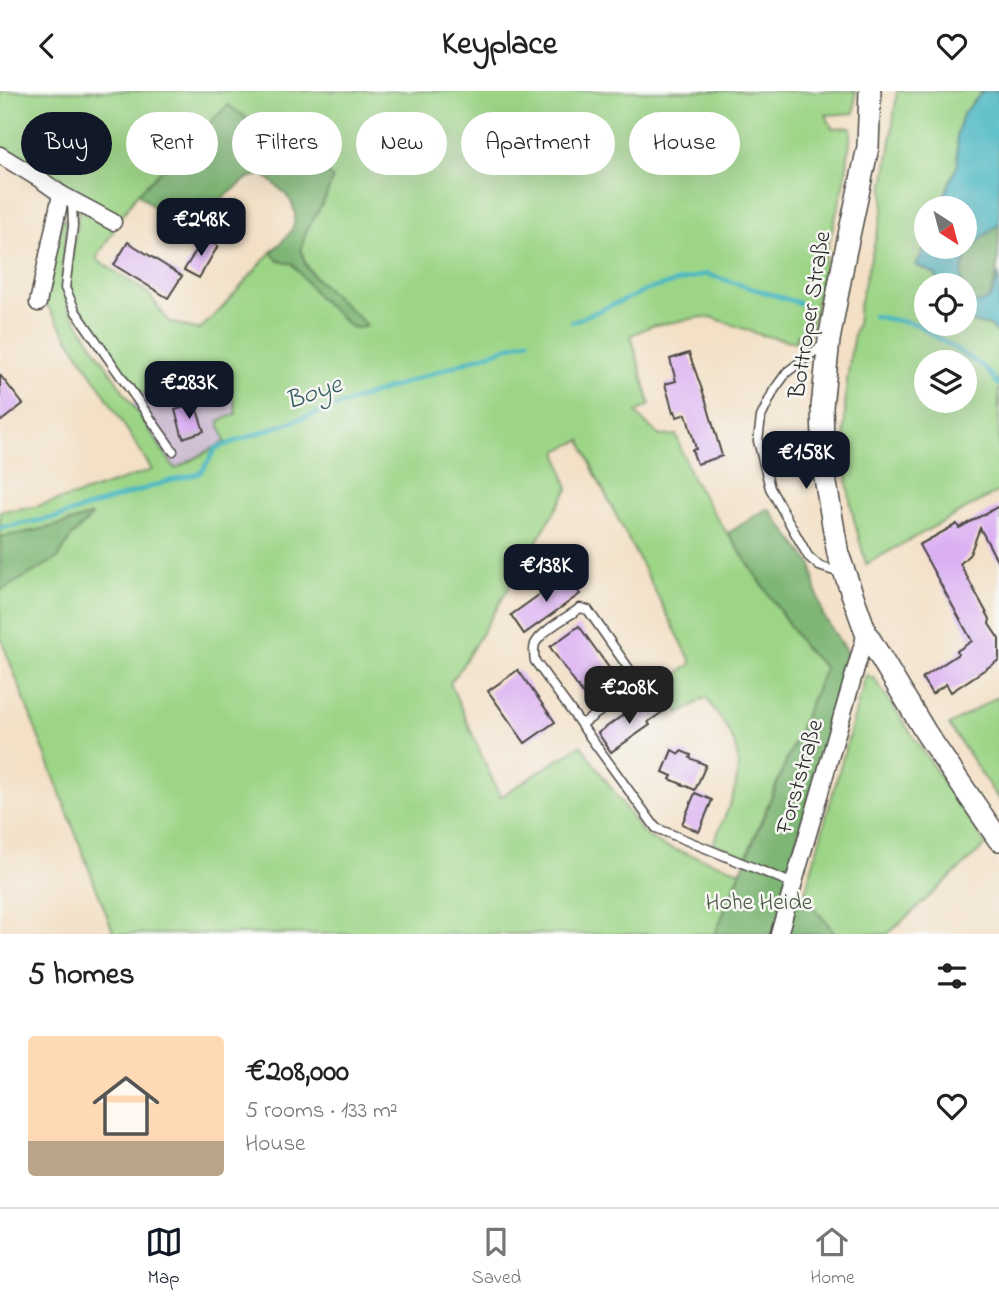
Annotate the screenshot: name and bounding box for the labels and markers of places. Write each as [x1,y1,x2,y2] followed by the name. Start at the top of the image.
[152,199,250,258] pin: €248K
[140,361,238,421] pin: €283K
[757,431,855,491] pin: €158K
[497,545,595,604] pin: €138K
[580,667,678,726] pin: €208K

